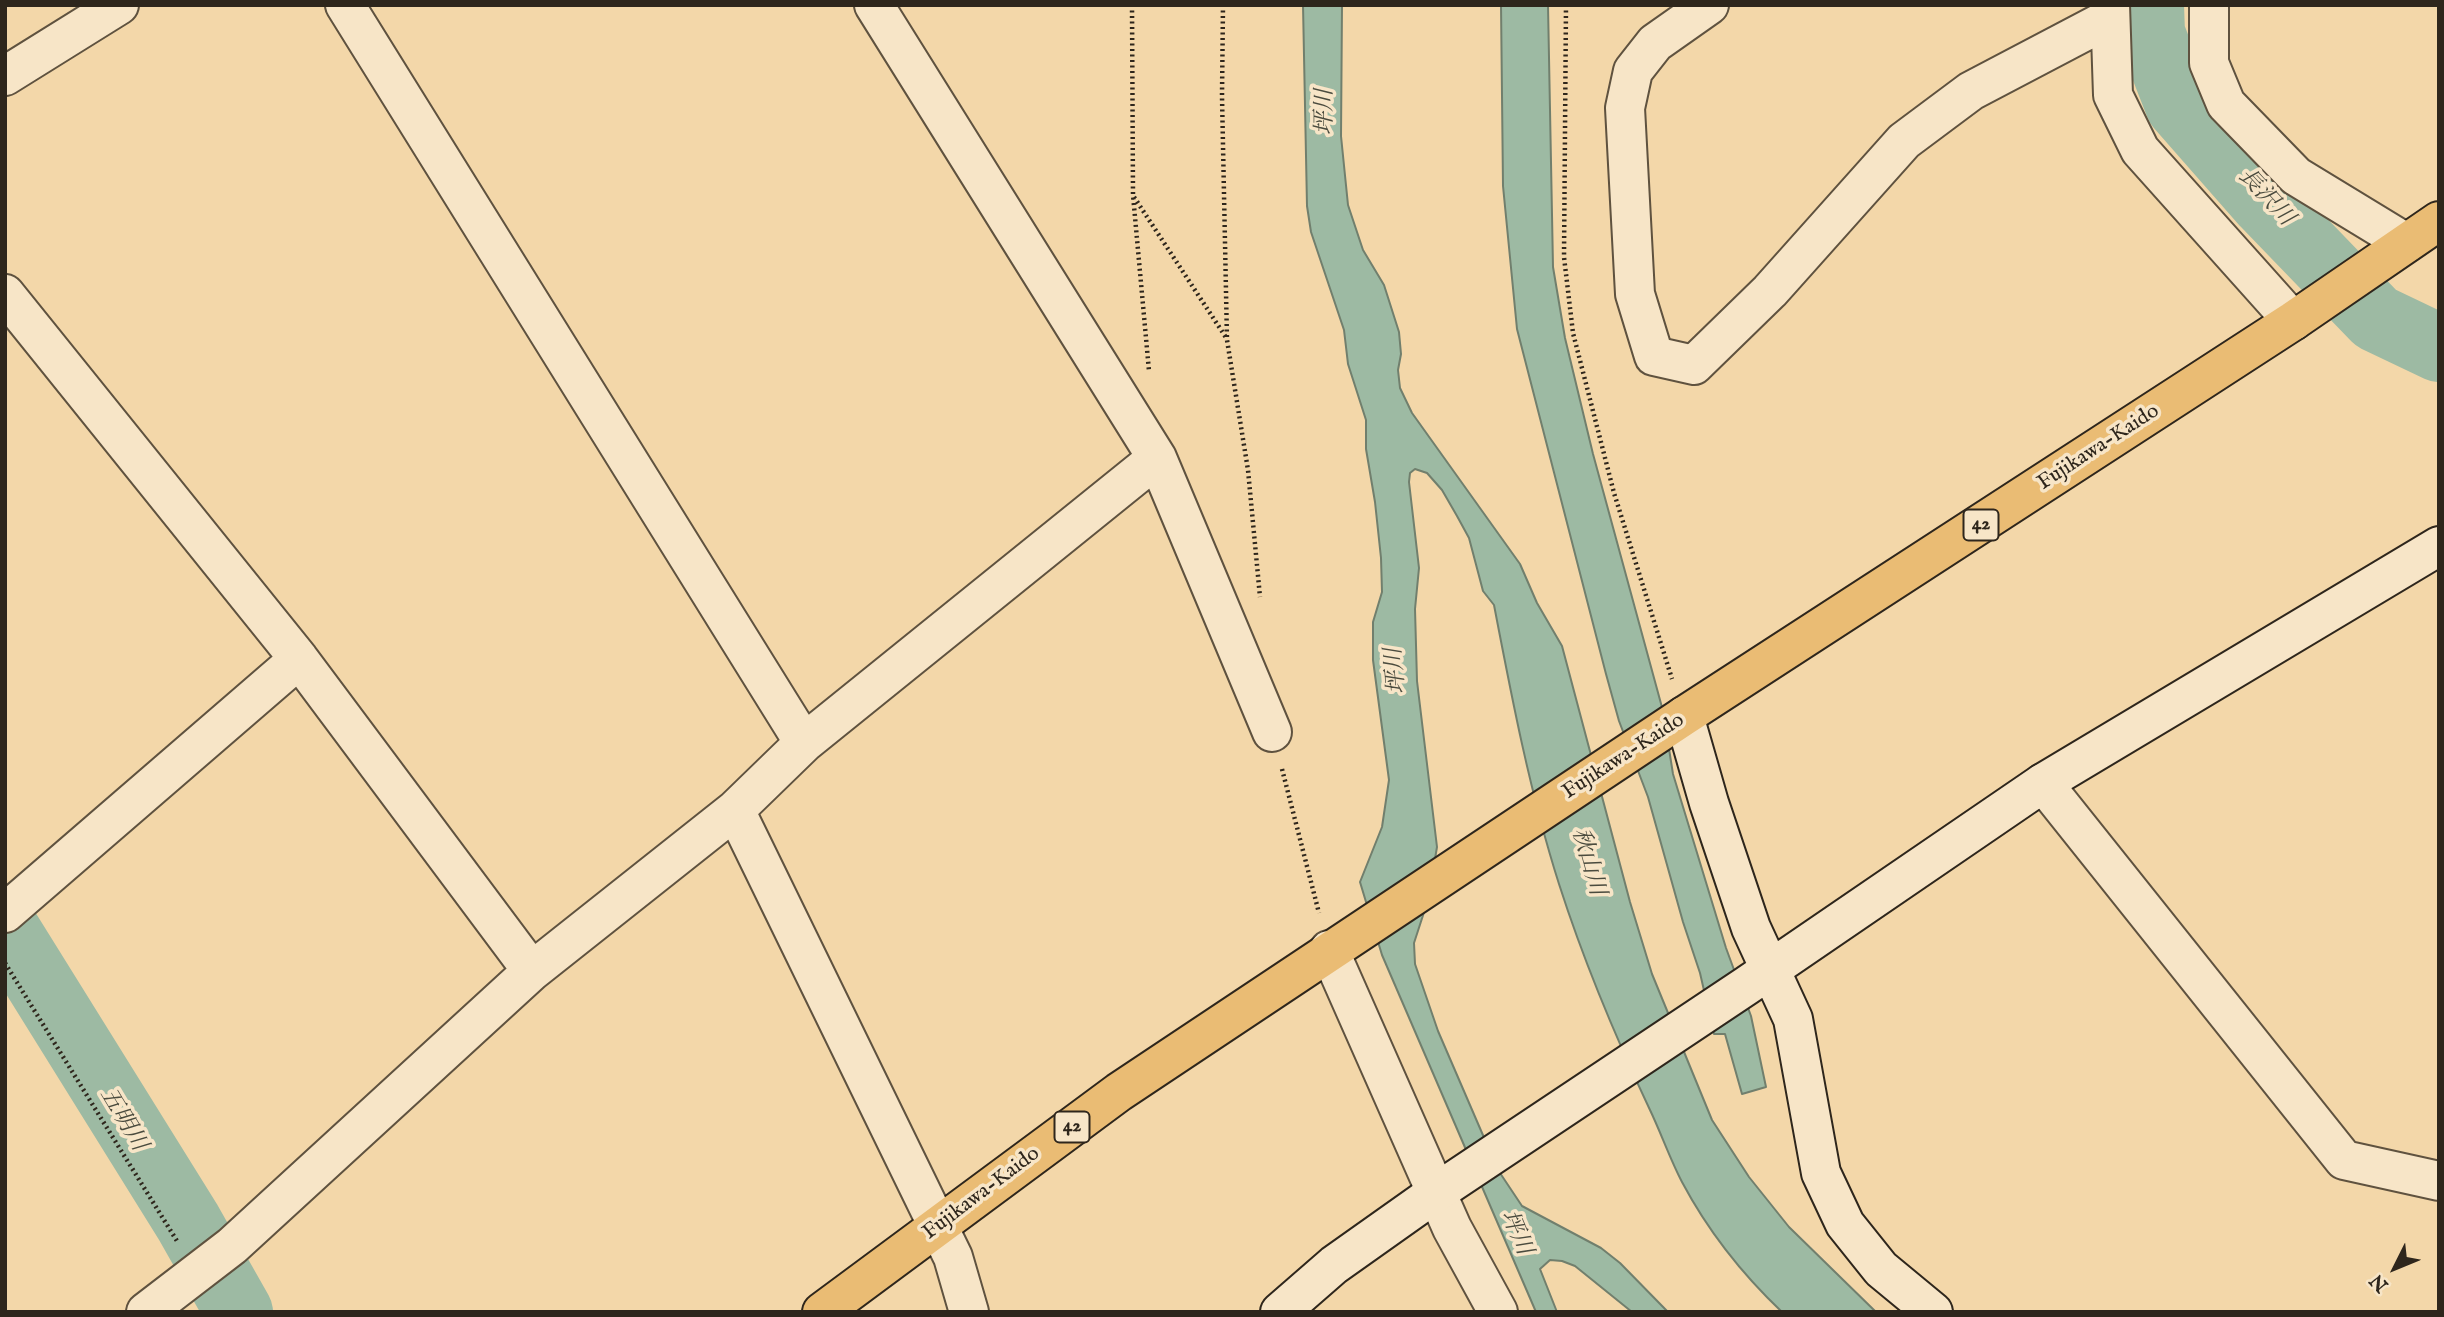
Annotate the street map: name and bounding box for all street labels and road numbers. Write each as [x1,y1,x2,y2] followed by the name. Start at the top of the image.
[2034,399,2164,497] street label: Fujikawa-Kaido
[1964,510,1998,540] road number: 42
[1559,708,1689,806] street label: Fujikawa-Kaido
[1054,1112,1090,1142] road number: 42
[919,1142,1045,1246] street label: Fujikawa-Kaido

